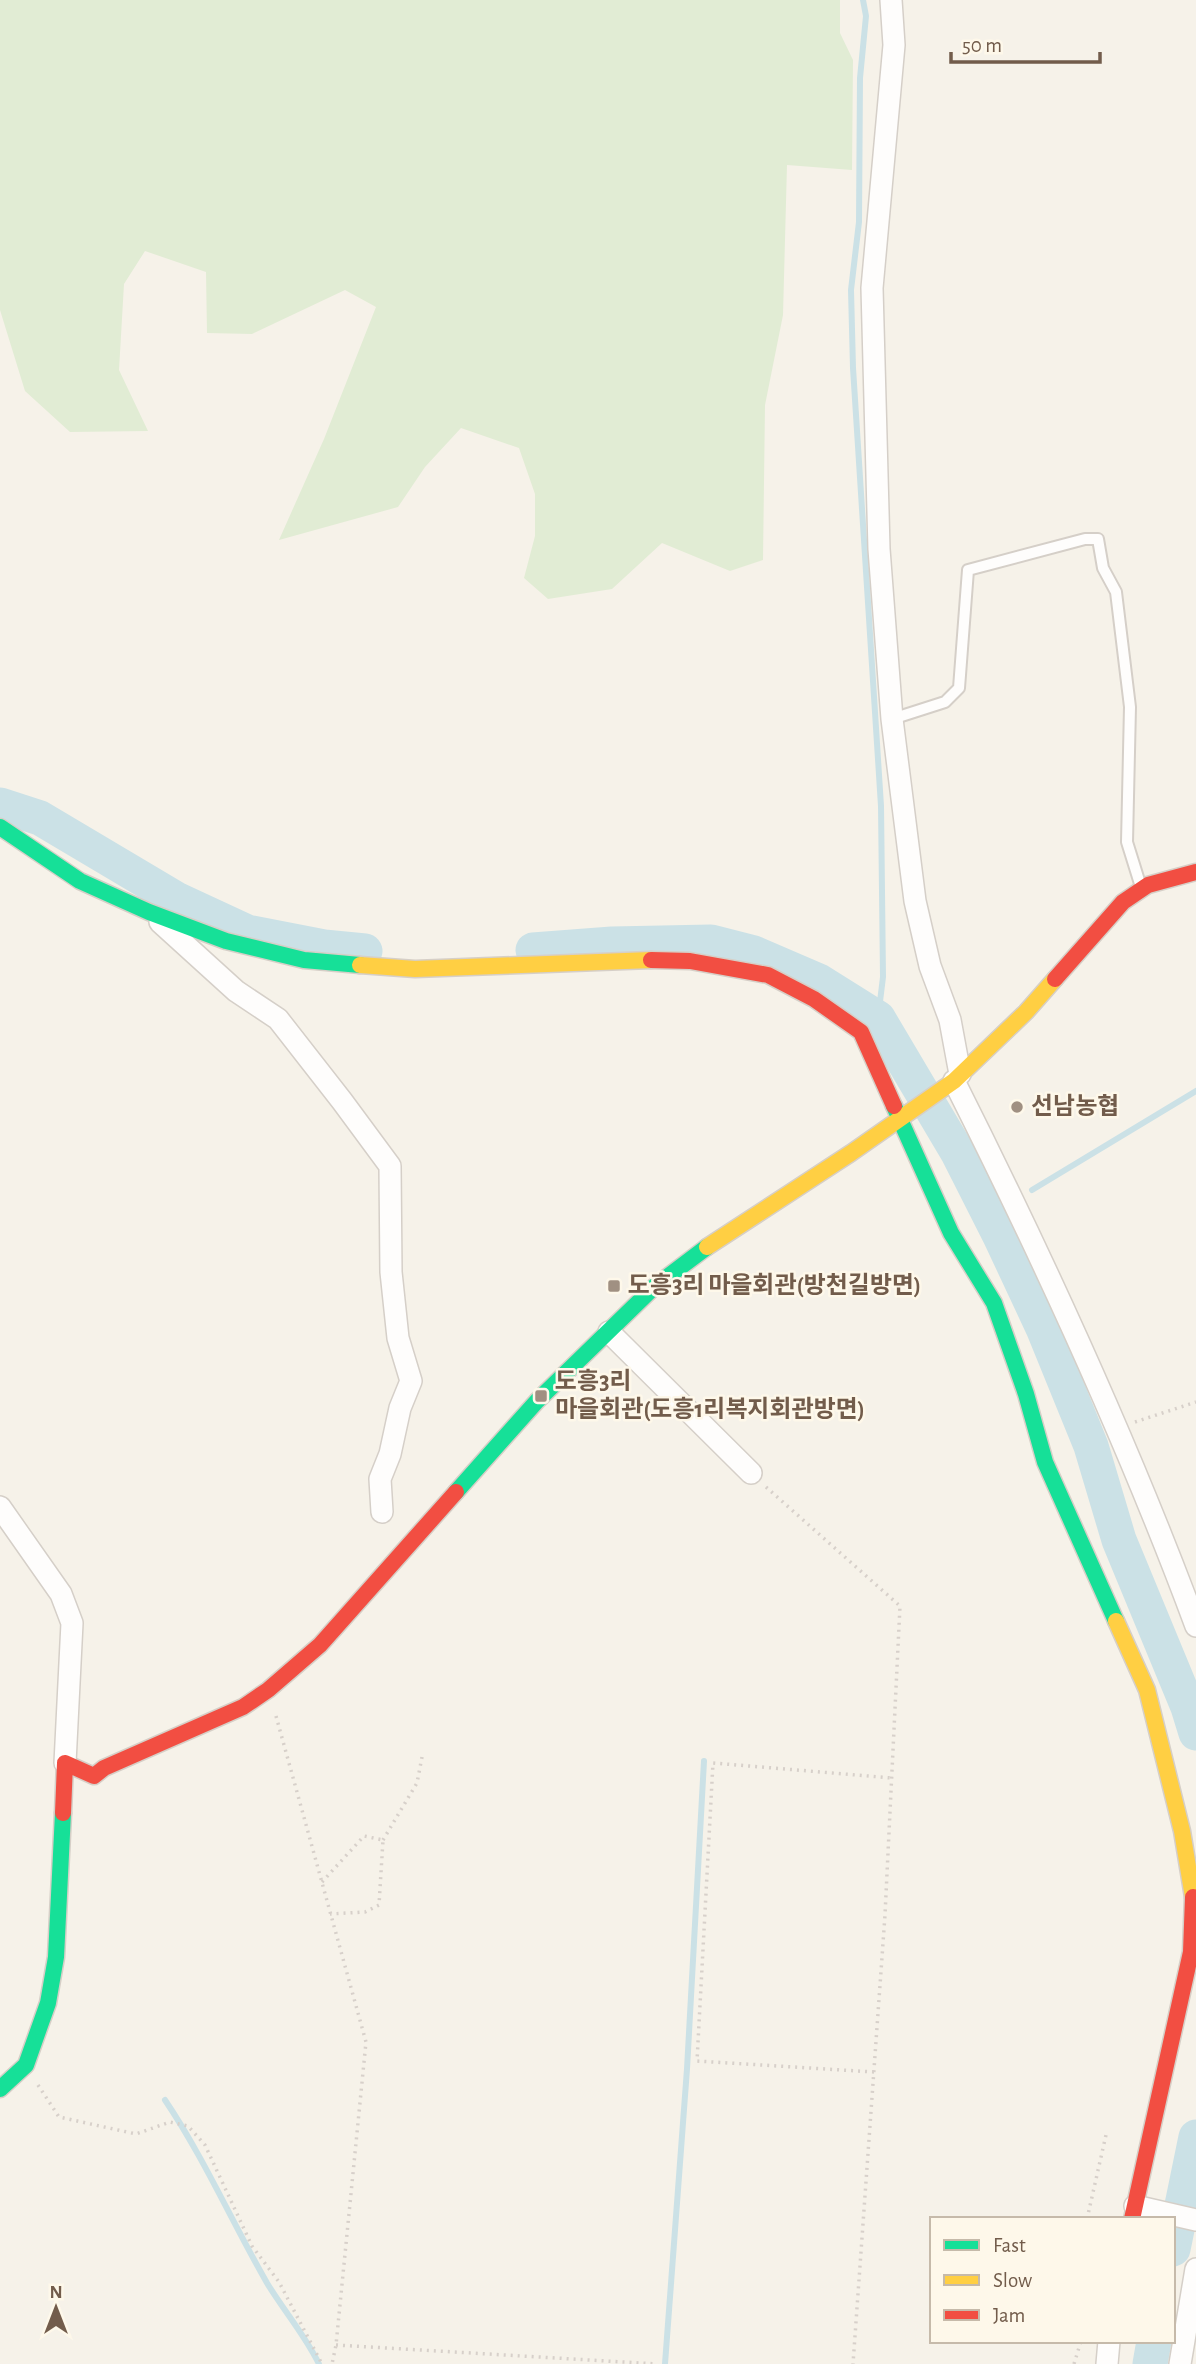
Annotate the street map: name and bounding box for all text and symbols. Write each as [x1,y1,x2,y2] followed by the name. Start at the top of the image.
[951,21,1100,65] scale bar
[962,35,1002,56] text: 50 m
[1031,1093,1119,1119] place label: 선남농협
[1009,1099,1025,1115] marker: 선남농협
[628,1272,921,1298] place label: 도흥3리 마을회관(방천길방면)
[606,1278,622,1294] marker: 도흥3리 마을회관(방천길방면)
[555,1368,865,1422] place label: 도흥3리 마을회관(도흥1리복지회관방면)
[533,1388,549,1404] marker: 도흥3리 마을회관(도흥1리복지회관방면)
[930,2217,1175,2343] legend
[993,2235,1026,2256] text: Fast
[993,2270,1032,2291] text: Slow
[21,2273,91,2343] north arrow
[49,2283,63,2302] text: N
[993,2305,1025,2326] text: Jam

